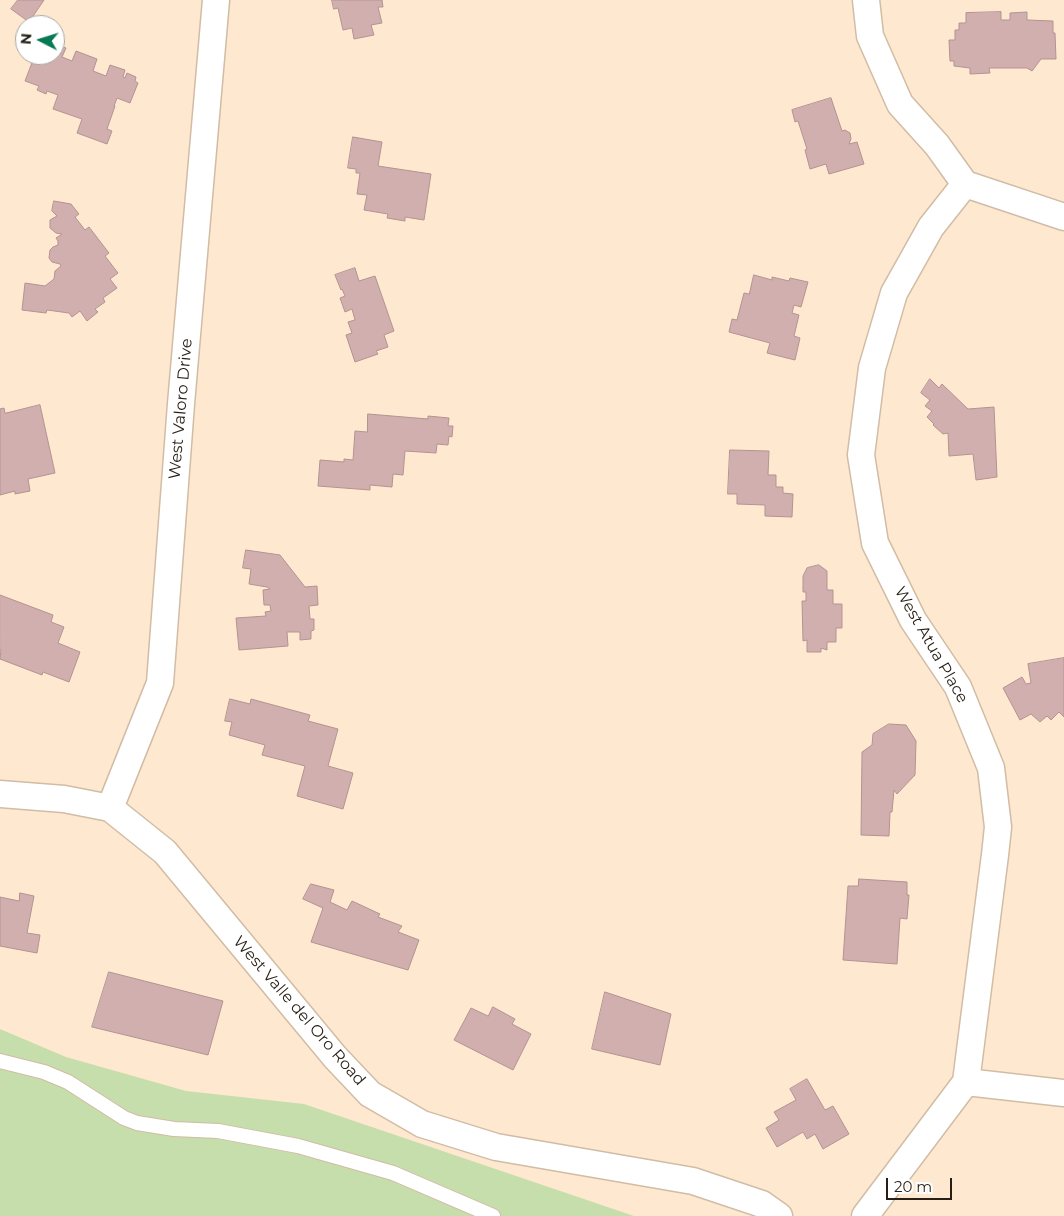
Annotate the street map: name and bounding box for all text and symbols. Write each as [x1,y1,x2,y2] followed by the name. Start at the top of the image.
[15,15,65,65] north arrow
[17,32,36,45] text: N
[165,338,197,480] street label: West Valoro Drive
[890,583,972,707] street label: West Atua Place
[229,932,369,1090] street label: West Valle del Oro Road
[889,1168,955,1200] scale bar
[894,1177,932,1196] text: 20 m

